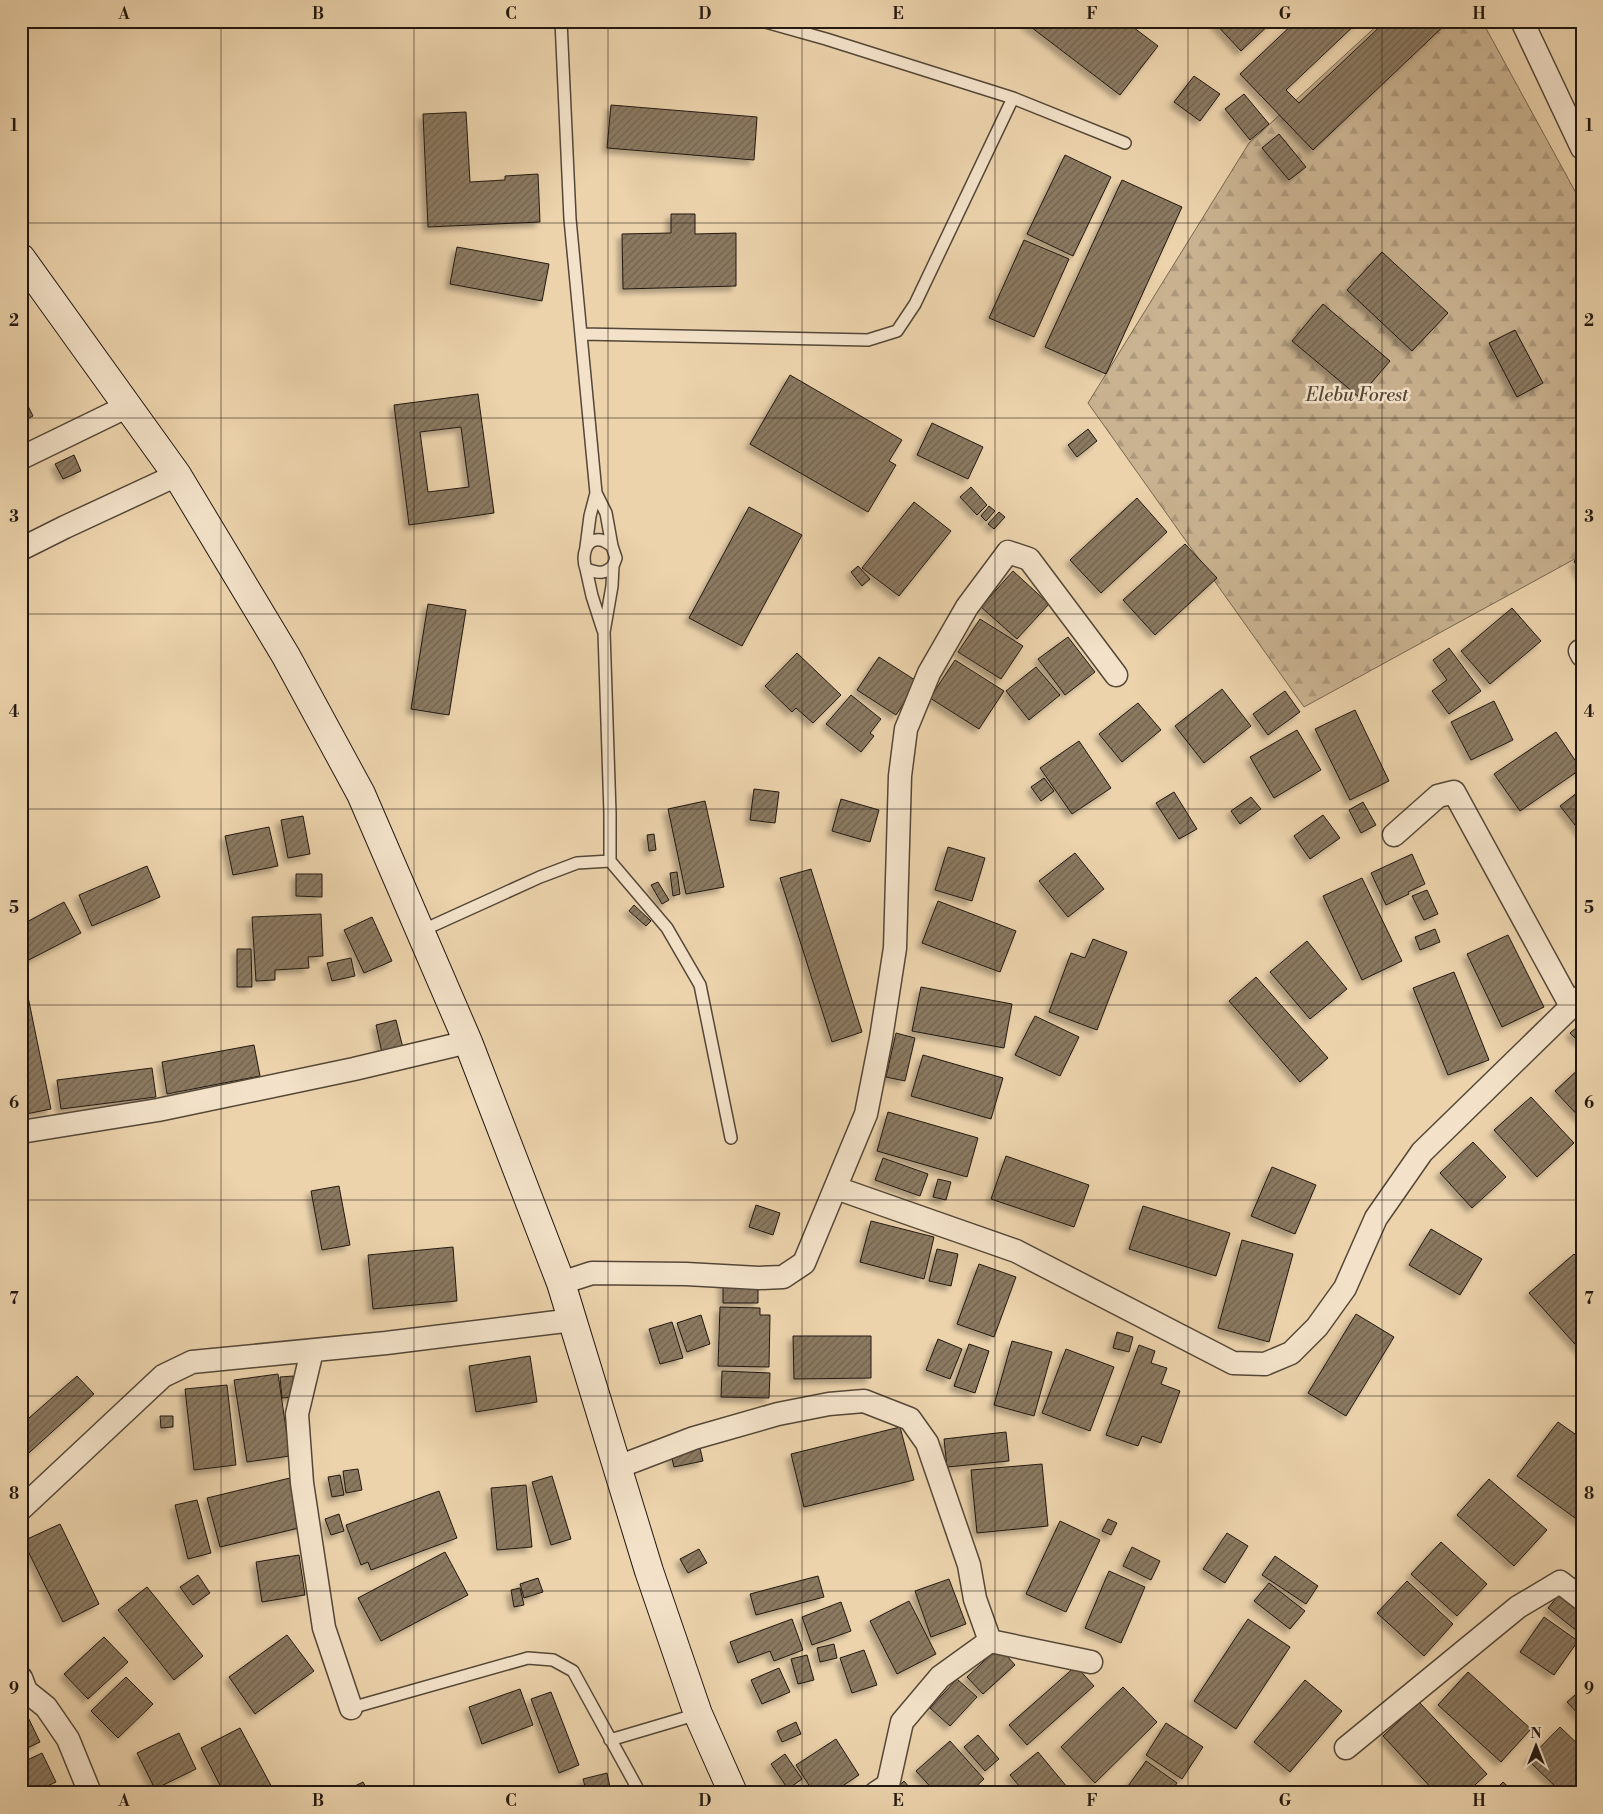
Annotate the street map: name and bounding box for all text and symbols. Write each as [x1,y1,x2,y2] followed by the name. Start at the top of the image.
[117,4,130,24] text: A
[312,4,324,24] text: B
[505,4,517,24] text: C
[699,4,712,24] text: D
[892,4,904,24] text: E
[1086,4,1098,24] text: F
[1279,4,1292,24] text: G
[1472,4,1486,24] text: H
[10,116,18,136] text: 1
[1585,116,1593,136] text: 1
[9,311,19,331] text: 2
[1584,311,1594,331] text: 2
[1305,383,1409,407] park label: Elebu Forest
[9,507,19,527] text: 3
[1584,507,1594,527] text: 3
[9,702,20,722] text: 4
[1584,702,1595,722] text: 4
[9,898,19,918] text: 5
[1584,898,1594,918] text: 5
[9,1093,19,1113] text: 6
[1584,1093,1594,1113] text: 6
[9,1289,19,1309] text: 7
[1584,1289,1594,1309] text: 7
[9,1484,19,1504] text: 8
[1584,1484,1594,1504] text: 8
[9,1679,19,1699] text: 9
[1584,1679,1594,1699] text: 9
[1510,1722,1560,1772] north arrow
[1530,1725,1542,1743] text: N
[117,1791,130,1811] text: A
[312,1791,324,1811] text: B
[505,1791,517,1811] text: C
[699,1791,712,1811] text: D
[892,1791,904,1811] text: E
[1086,1791,1098,1811] text: F
[1279,1791,1292,1811] text: G
[1472,1791,1486,1811] text: H

